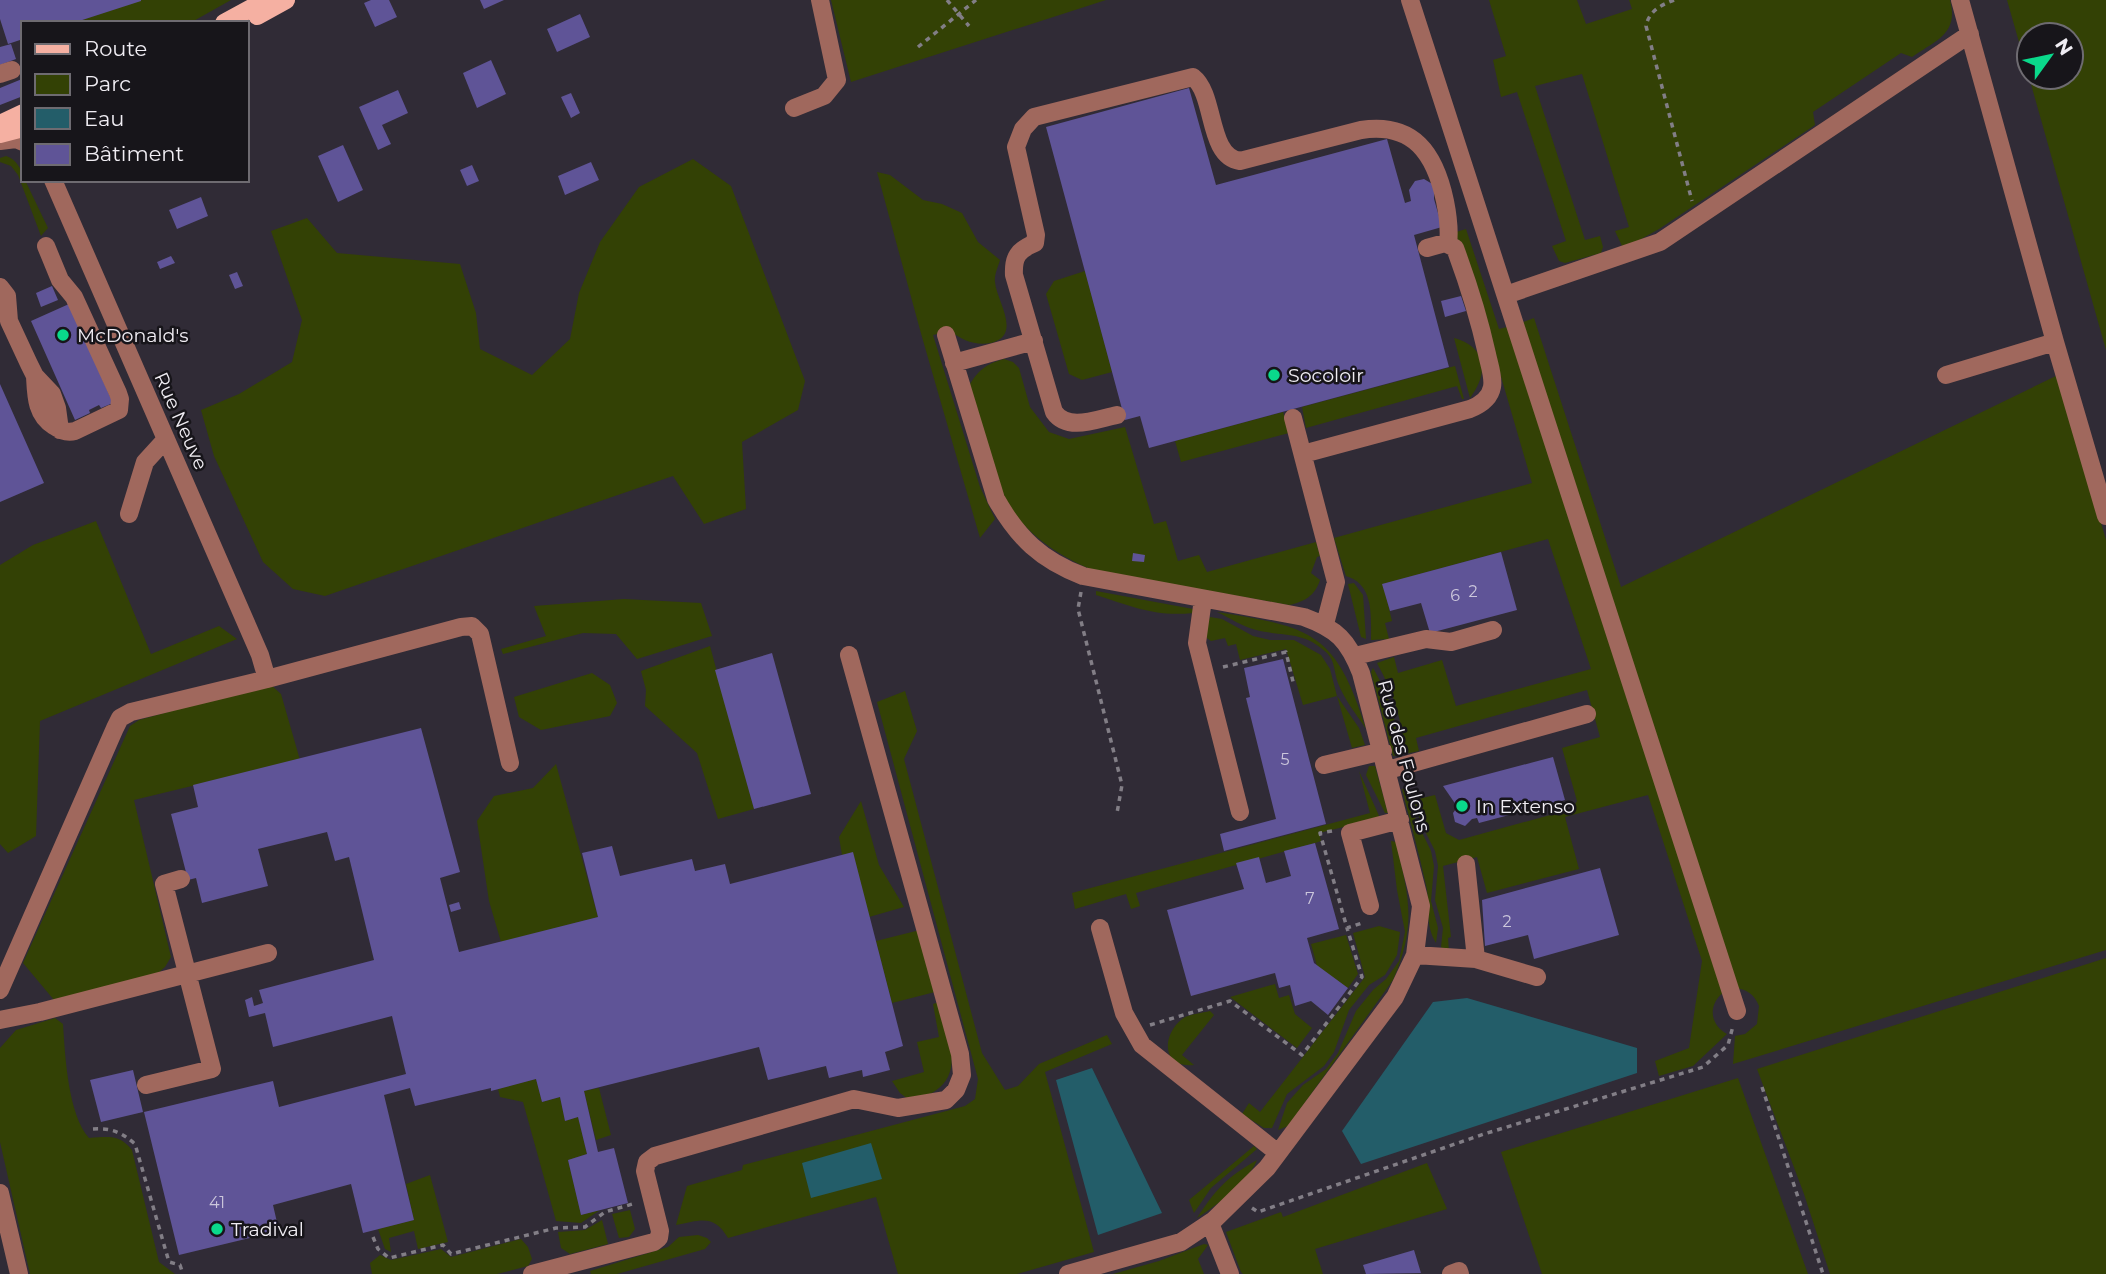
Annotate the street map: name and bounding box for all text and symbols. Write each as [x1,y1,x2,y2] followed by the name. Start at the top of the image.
[21,21,248,182] legend
[2015,21,2085,91] north arrow
[2050,34,2078,60] text: N
[84,36,147,61] text: Route
[84,71,131,96] text: Parc
[84,106,124,131] text: Eau
[84,141,184,166] text: Bâtiment
[77,324,189,347] place label: McDonald's
[55,327,71,343] marker: McDonald's
[1288,364,1364,387] place label: Socoloir
[1266,367,1282,383] marker: Socoloir
[149,369,213,473] street label: Rue Neuve
[1468,582,1478,601] house number: 2
[1450,586,1460,605] house number: 6
[1373,677,1435,835] street label: Rue des Foulons
[1280,750,1290,769] house number: 5
[1476,795,1575,818] place label: In Extenso
[1454,798,1470,814] marker: In Extenso
[1305,889,1315,908] house number: 7
[1502,912,1512,931] house number: 2
[209,1193,225,1212] house number: 41
[231,1218,304,1241] place label: Tradival
[209,1221,225,1237] marker: Tradival

